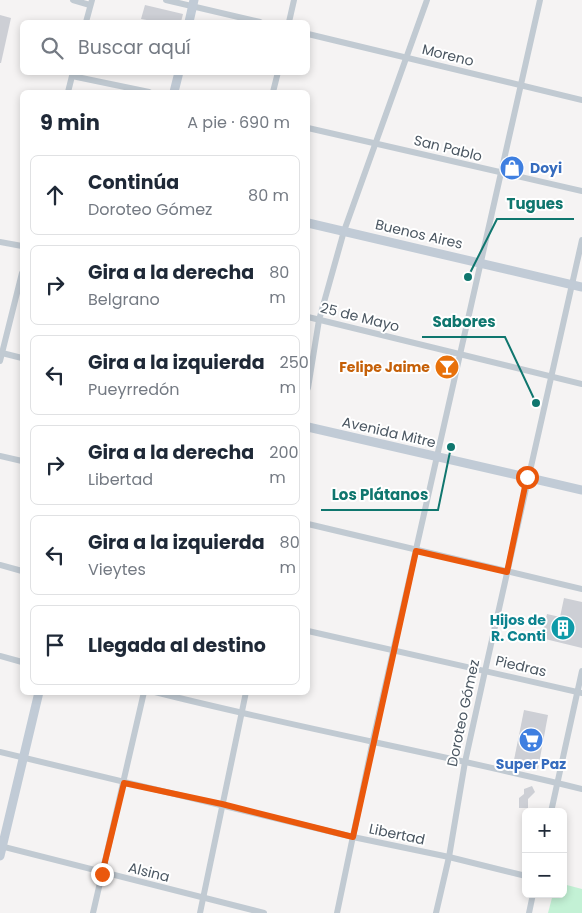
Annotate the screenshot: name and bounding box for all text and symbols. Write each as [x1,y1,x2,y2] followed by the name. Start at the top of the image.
[20,20,310,75] search box
[38,34,66,62] icon: search
[78,34,191,61] text: Buscar aquí
[420,39,476,71] street label: Moreno
[40,108,100,137] text: 9 min
[187,111,290,134] text: A pie · 690 m
[412,130,484,166] street label: San Pablo
[499,155,525,181] shop icon: Doyi
[530,158,562,178] place label: Doyi
[88,169,179,196] text: Continúa
[41,181,69,209] icon: ahead
[248,184,289,207] text: 80 m
[497,189,574,219] callout: Tugues
[507,193,563,214] text: Tugues
[88,198,212,221] text: Doroteo Gómez
[373,214,465,254] street label: Buenos Aires
[88,259,254,286] text: Gira a la derecha
[269,261,289,309] text: 80 m
[41,271,69,299] icon: right
[88,288,160,311] text: Belgrano
[318,298,402,336] street label: 25 de Mayo
[422,307,505,337] callout: Sabores
[432,311,496,332] text: Sabores
[88,349,265,376] text: Gira a la izquierda
[280,351,309,399] text: 250 m
[434,354,460,380] bar icon: Felipe Jaime
[339,357,430,377] place label: Felipe Jaime
[41,361,69,389] icon: left
[88,378,180,401] text: Pueyrredón
[340,412,438,453] street label: Avenida Mitre
[88,439,254,466] text: Gira a la derecha
[269,441,299,489] text: 200 m
[41,451,69,479] icon: right
[516,466,539,489] route start
[88,468,153,491] text: Libertad
[321,480,438,510] callout: Los Plátanos
[332,484,428,505] text: Los Plátanos
[88,529,265,556] text: Gira a la izquierda
[280,531,300,579] text: 80 m
[41,541,69,569] icon: left
[88,558,146,581] text: Vieytes
[490,610,546,646] place label: Hijos de R. Conti
[550,615,576,641] building icon: Hijos de R. Conti
[41,631,69,659] icon: arrive
[88,632,266,659] text: Llegada al destino
[494,650,548,682] street label: Piedras
[442,658,484,768] street label: Doroteo Gómez
[518,727,544,753] supermarket icon: Super Paz
[496,754,566,774] place label: Super Paz
[522,808,567,898] map controls
[522,808,567,853] button: +
[367,818,427,850] street label: Libertad
[522,853,567,898] button: −
[126,857,172,887] street label: Alsina
[91,863,114,886] route end

